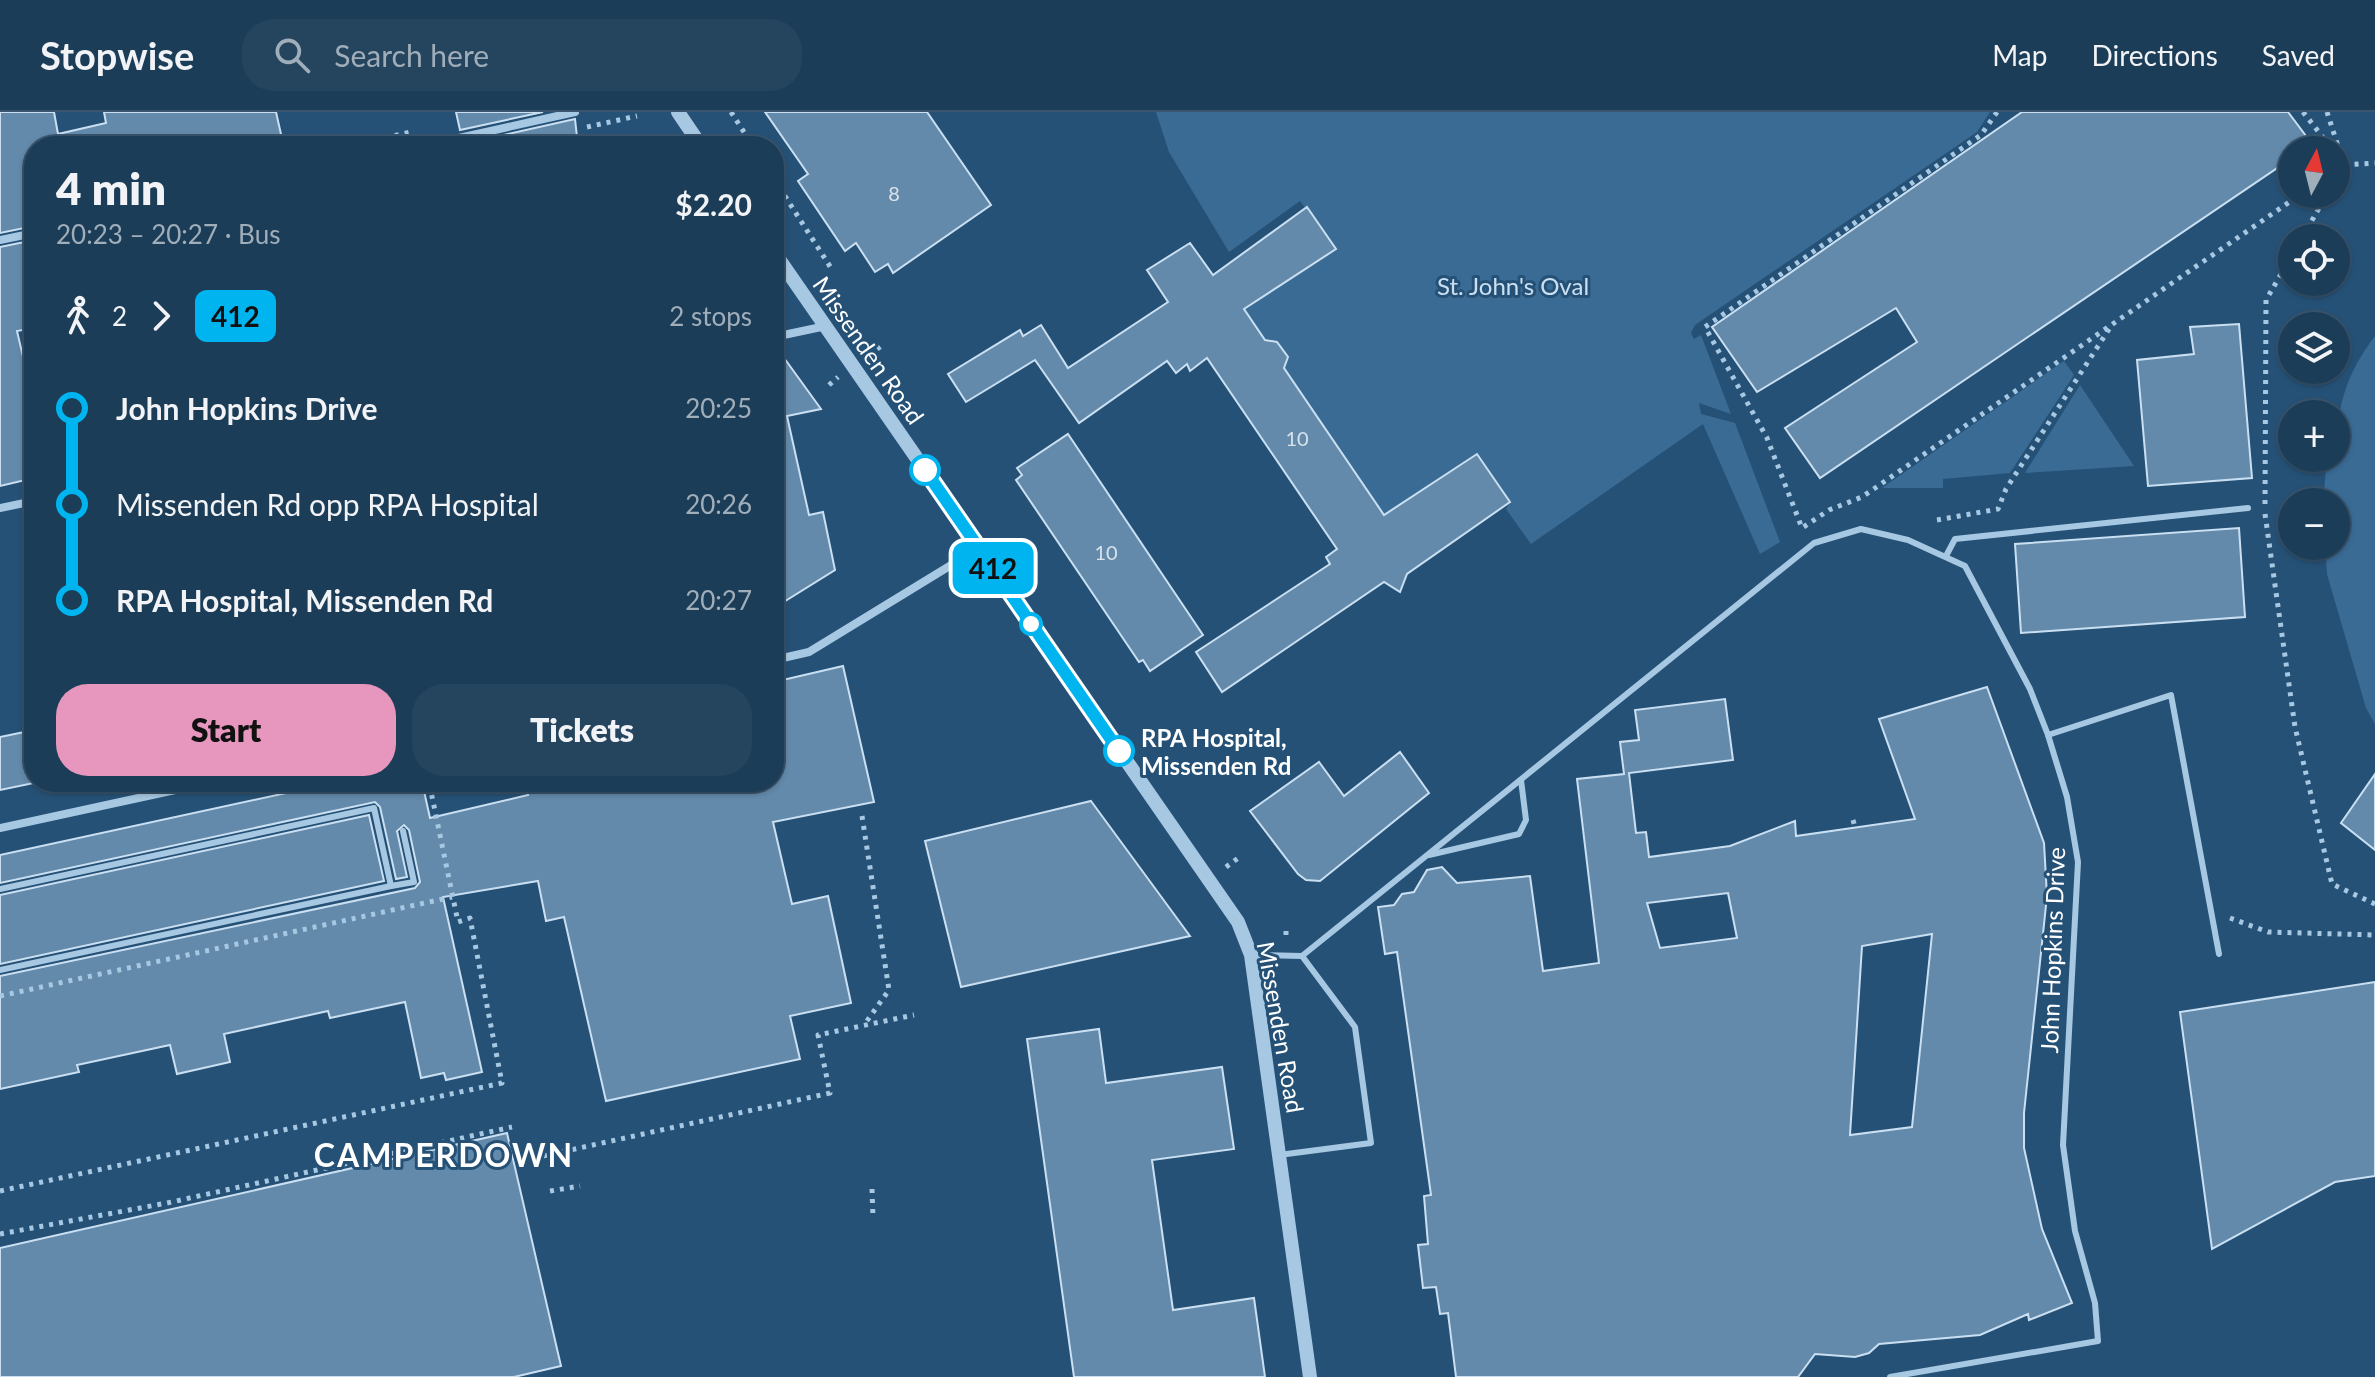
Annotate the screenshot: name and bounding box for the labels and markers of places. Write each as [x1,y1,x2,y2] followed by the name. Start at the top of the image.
[910,455,940,485] unlabelled marker
[1020,613,1042,635] unlabelled marker
[1141,723,1291,780] place label: RPA Hospital, Missenden Rd
[1104,736,1134,766] marker: RPA Hospital, Missenden Rd

